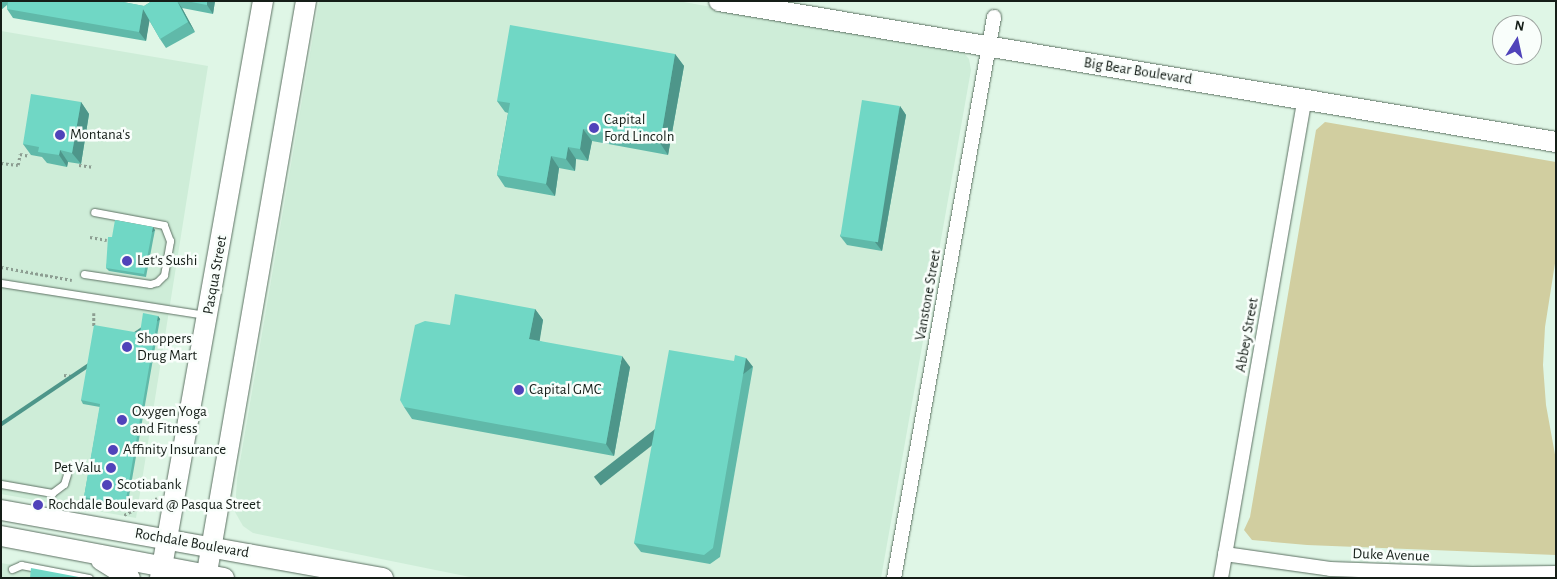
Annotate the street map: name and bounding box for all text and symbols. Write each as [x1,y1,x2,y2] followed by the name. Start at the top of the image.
[1492,15,1542,65] north arrow
[1513,18,1525,34] text: N
[1083,54,1193,88] street label: Big Bear Boulevard
[604,110,674,145] place label: Capital Ford Lincoln
[588,122,600,134] marker: Capital Ford Lincoln
[70,126,130,144] place label: Montana's
[54,129,66,141] marker: Montana's
[199,234,231,316] street label: Pasqua Street
[911,248,945,342] street label: Vanstone Street
[137,252,197,270] place label: Let's Sushi
[121,255,133,267] marker: Let's Sushi
[1232,296,1262,374] street label: Abbey Street
[137,329,197,364] place label: Shoppers Drug Mart
[121,341,133,353] marker: Shoppers Drug Mart
[529,381,602,399] place label: Capital GMC
[513,384,525,396] marker: Capital GMC
[132,402,207,437] place label: Oxygen Yoga and Fitness
[116,414,128,426] marker: Oxygen Yoga and Fitness
[123,441,226,459] place label: Affinity Insurance
[107,444,119,456] marker: Affinity Insurance
[54,459,101,477] place label: Pet Valu
[105,462,117,474] marker: Pet Valu
[117,476,181,494] place label: Scotiabank
[101,479,113,491] marker: Scotiabank
[48,496,261,514] place label: Rochdale Boulevard @ Pasqua Street
[32,499,44,511] marker: Rochdale Boulevard @ Pasqua Street
[134,524,250,562] street label: Rochdale Boulevard
[1352,545,1430,565] street label: Duke Avenue

